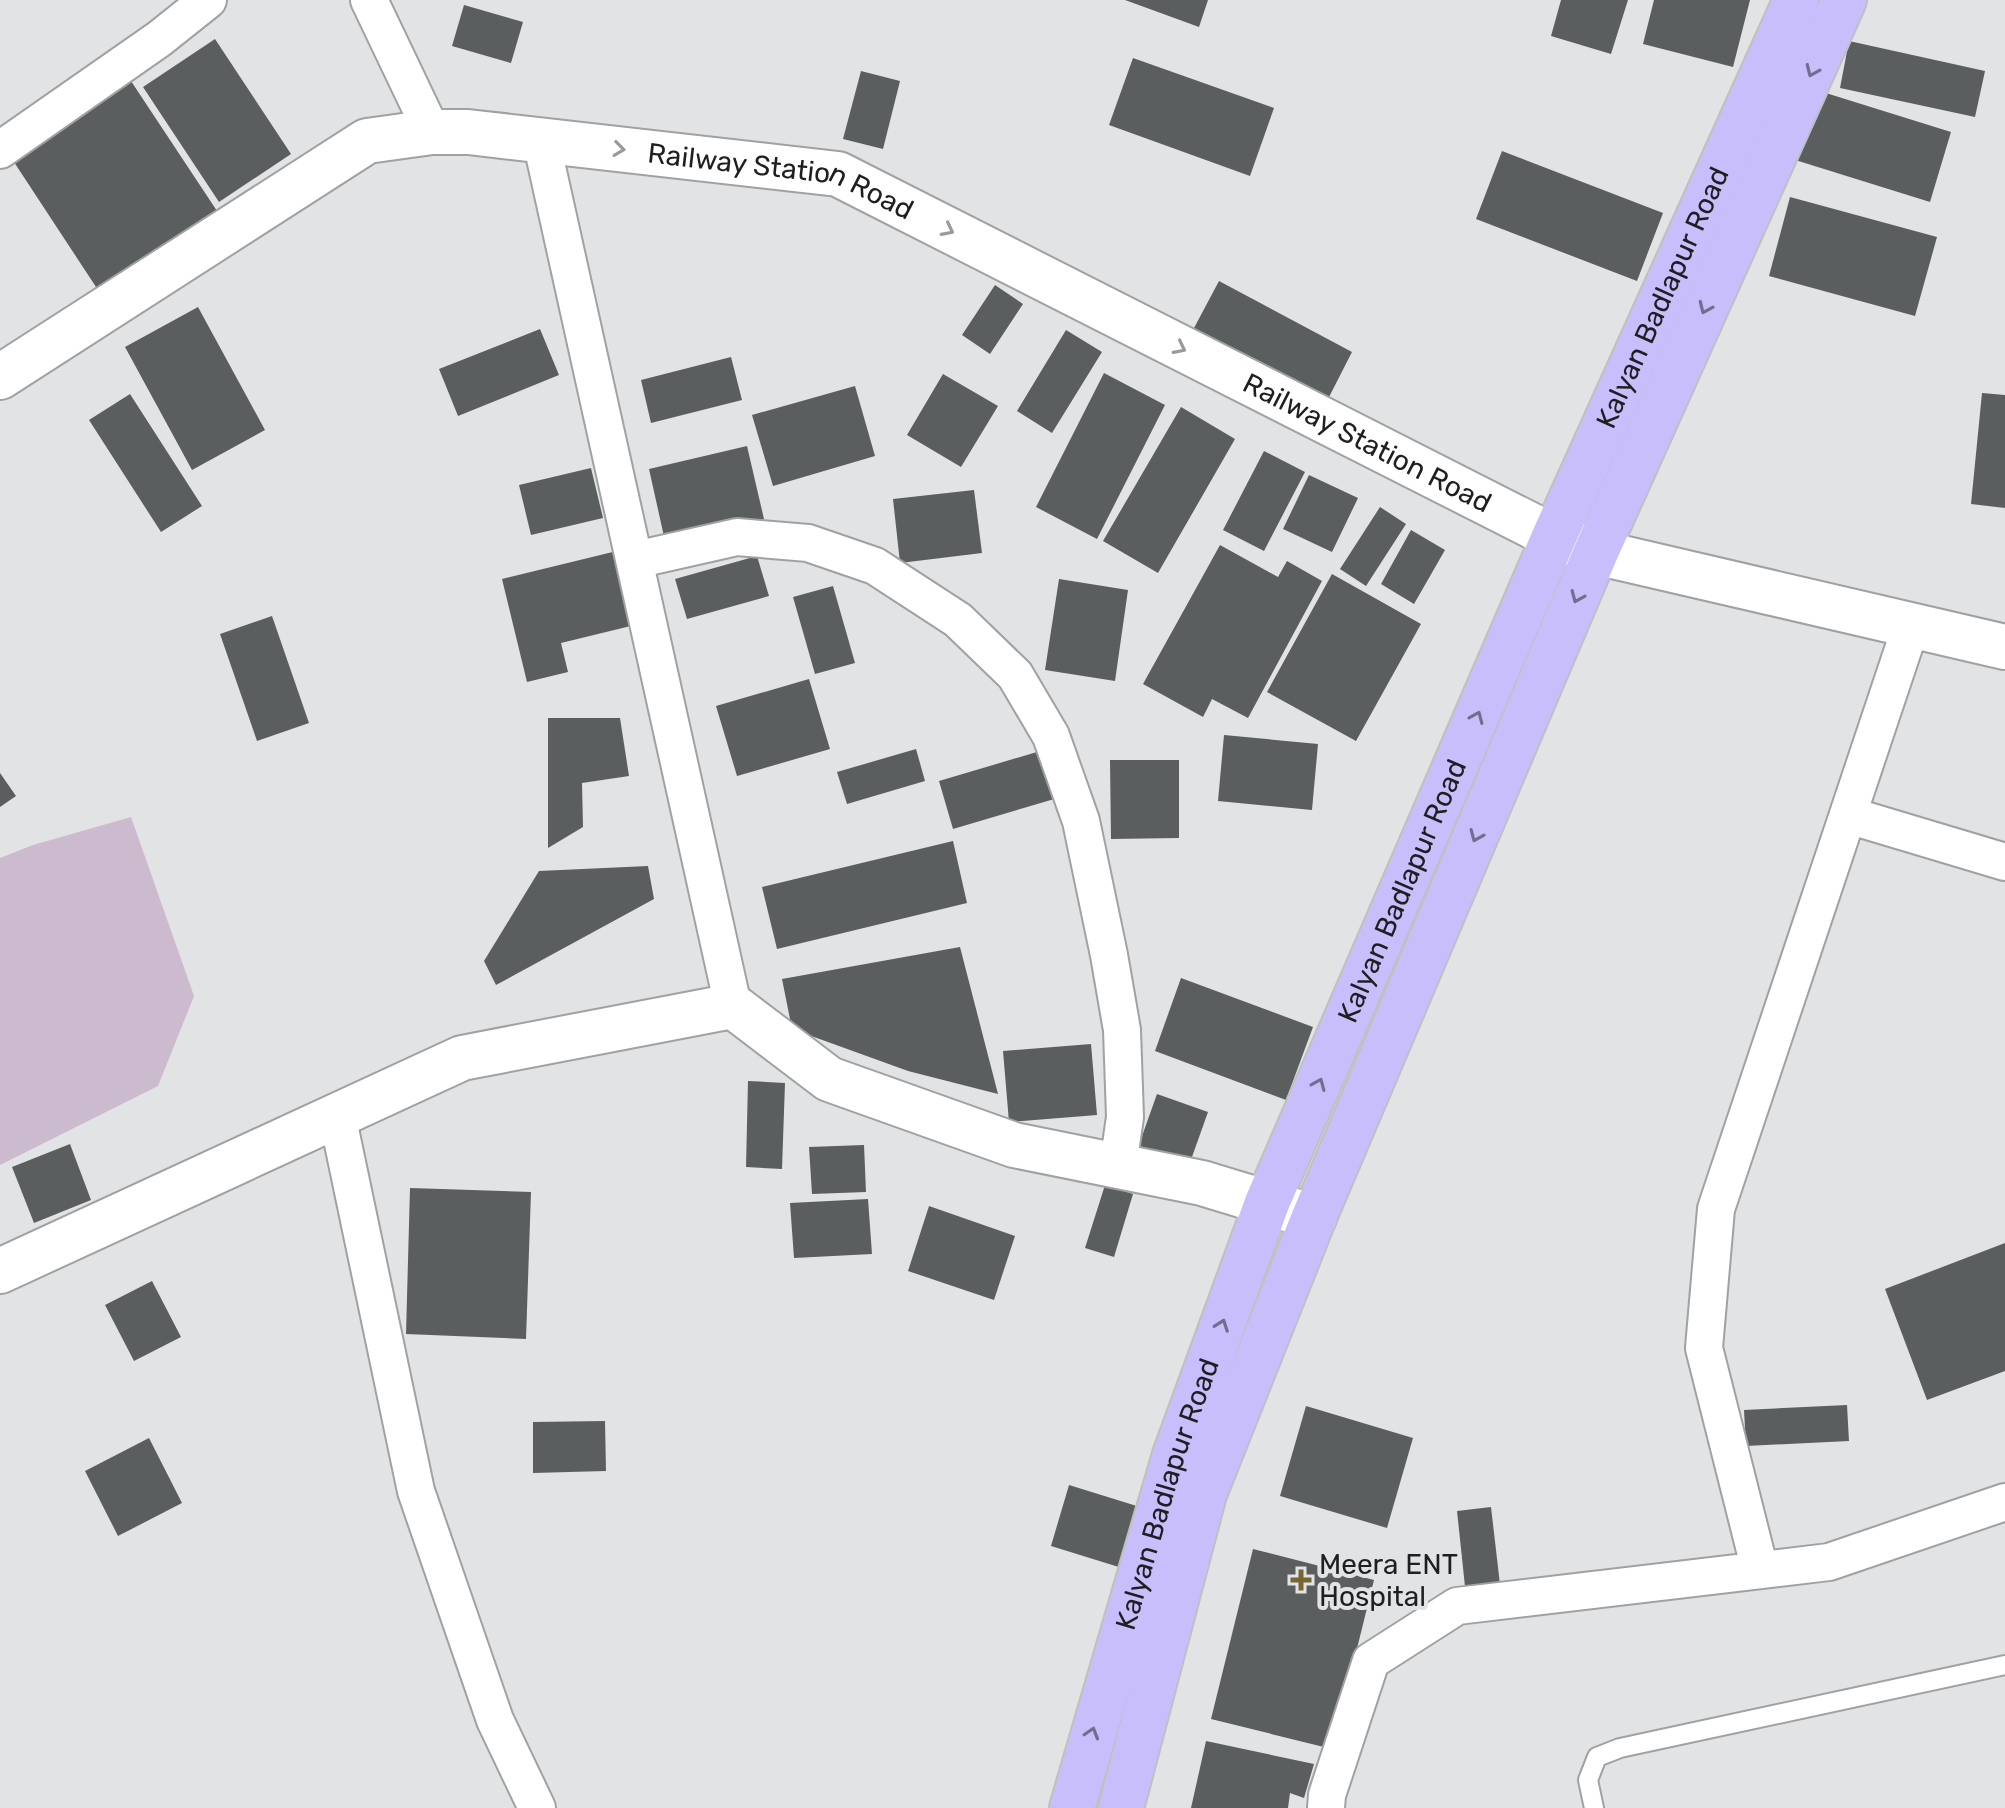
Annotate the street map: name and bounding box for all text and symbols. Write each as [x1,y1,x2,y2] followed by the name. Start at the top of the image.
[1806,63,1822,77] one-way arrow
[646,137,919,227] street label: Railway Station Road
[613,140,626,157] one-way arrow
[1589,162,1736,433] street label: Kalyan Badlapur Road
[940,220,955,236] one-way arrow
[1699,300,1715,315] one-way arrow
[1171,338,1186,353] one-way arrow
[1238,366,1497,520] street label: Railway Station Road
[1570,589,1587,603] one-way arrow
[1468,710,1484,725] one-way arrow
[1331,754,1473,1027] street label: Kalyan Badlapur Road
[1469,828,1485,843] one-way arrow
[1309,1078,1325,1092] one-way arrow
[1212,1319,1229,1333] one-way arrow
[1109,1354,1226,1634] street label: Kalyan Badlapur Road
[1319,1548,1458,1613] place label: Meera ENT Hospital
[1290,1569,1312,1591] marker: Meera ENT Hospital
[1083,1726,1099,1740] one-way arrow

